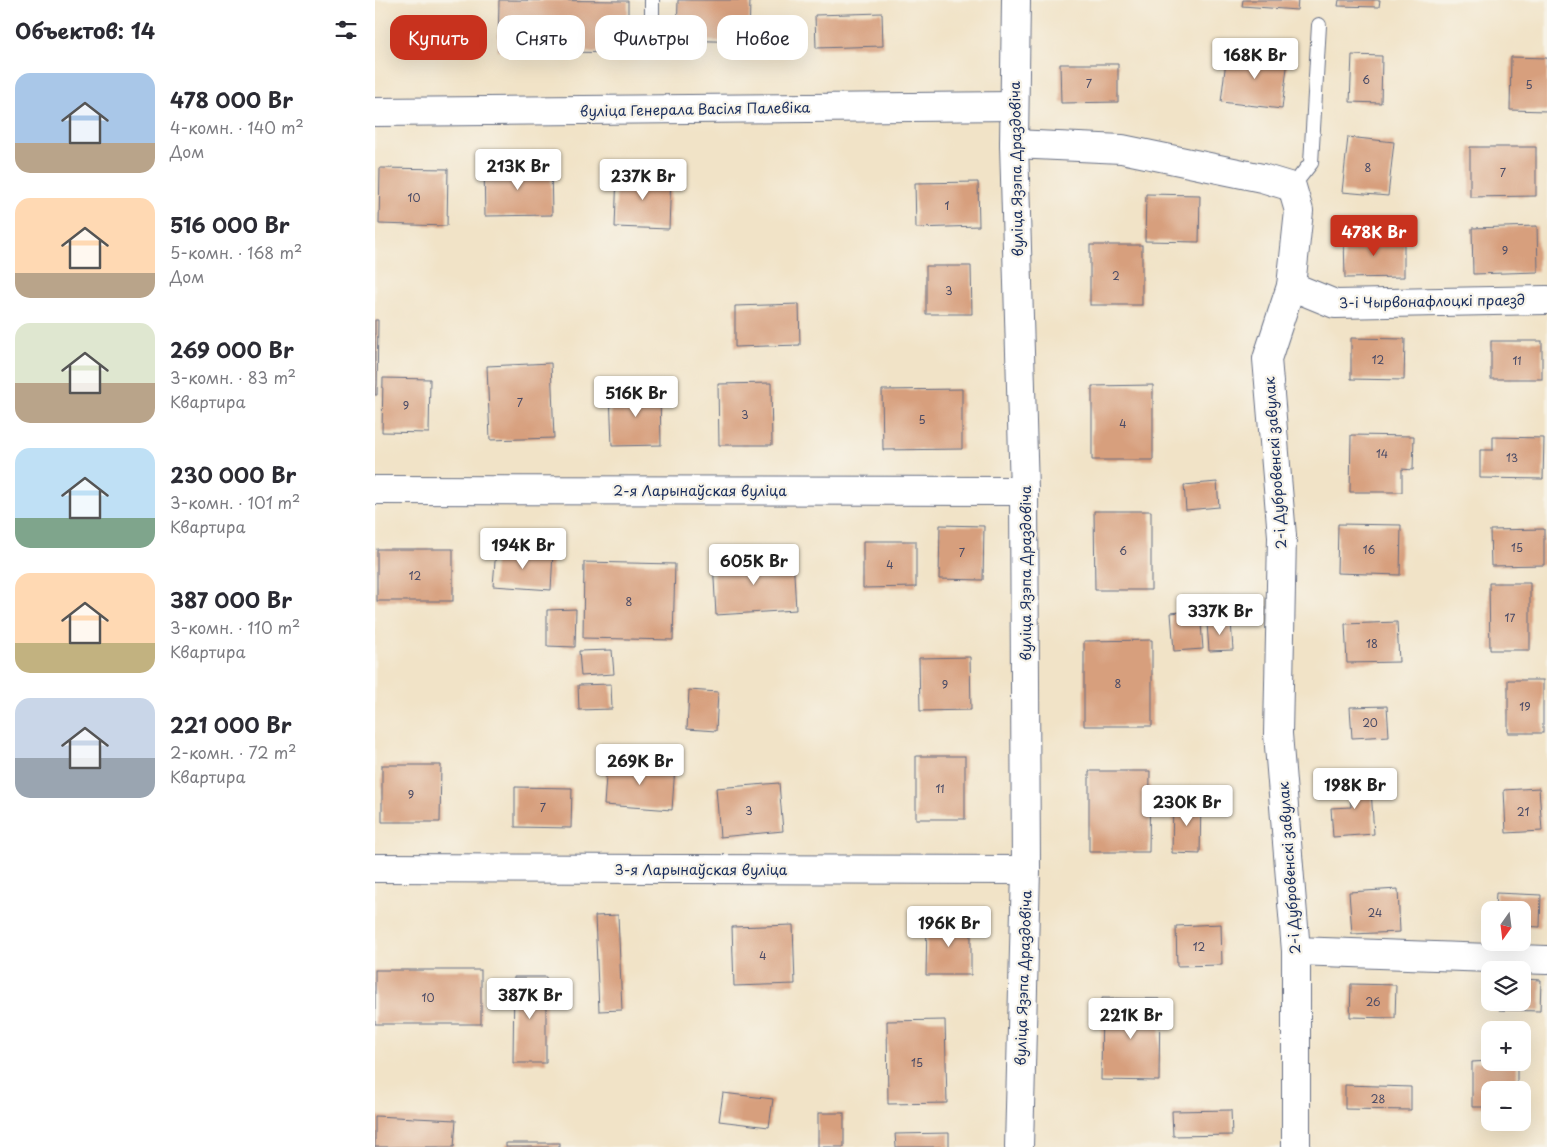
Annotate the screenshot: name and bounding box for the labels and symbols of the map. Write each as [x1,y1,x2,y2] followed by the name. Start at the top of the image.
[1209,38,1301,80] pin: 168K Br
[1362,71,1370,88] house number: 6
[1086,75,1092,92] house number: 7
[1525,76,1533,93] house number: 5
[1004,81,1028,257] street label: вуліца Язэпа Драздовіча
[580,96,811,122] street label: вуліца Генерала Васіля Палевіка
[472,148,564,191] pin: 213K Br
[597,158,689,201] pin: 237K Br
[1365,159,1372,176] house number: 8
[1500,164,1506,181] house number: 7
[408,189,420,206] house number: 10
[945,197,950,214] house number: 1
[1328,214,1420,257] pin: 478K Br
[1502,242,1508,259] house number: 9
[1112,267,1120,284] house number: 2
[945,282,953,299] house number: 3
[1339,289,1525,313] street label: 3-і Чырвонафлоцкі праезд
[1372,351,1385,368] house number: 12
[1512,352,1522,369] house number: 11
[1258,375,1291,550] street label: 2-і Дубровенскі завулак
[590,376,682,418] pin: 516K Br
[517,394,523,411] house number: 7
[403,397,409,414] house number: 9
[741,406,749,423] house number: 3
[918,411,926,428] house number: 5
[1119,415,1127,432] house number: 4
[1376,445,1388,462] house number: 14
[1506,449,1518,466] house number: 13
[613,480,787,501] street label: 2-я Ларынаўская вуліца
[1015,485,1036,661] street label: вуліца Язэпа Драздовіча
[477,528,569,570] pin: 194K Br
[1511,539,1523,556] house number: 15
[1363,541,1376,558] house number: 16
[1119,542,1127,559] house number: 6
[708,544,800,586] pin: 605K Br
[959,544,965,561] house number: 7
[886,556,894,573] house number: 4
[409,567,422,584] house number: 12
[626,593,633,610] house number: 8
[1174,594,1266,636] pin: 337K Br
[1505,609,1516,626] house number: 17
[1366,635,1378,652] house number: 18
[1115,675,1122,692] house number: 8
[942,676,948,693] house number: 9
[1519,698,1531,715] house number: 19
[1362,714,1378,731] house number: 20
[594,744,686,786] pin: 269K Br
[1309,768,1401,810] pin: 198K Br
[935,780,945,797] house number: 11
[1272,780,1305,955] street label: 2-і Дубровенскі завулак
[1141,784,1233,827] pin: 230K Br
[408,786,414,803] house number: 9
[540,799,546,816] house number: 7
[745,802,753,819] house number: 3
[1517,803,1529,820] house number: 21
[615,859,788,880] street label: 3-я Ларынаўская вуліца
[1009,890,1037,1066] street label: вуліца Язэпа Драздовіча
[1481,901,1531,951] north arrow
[1368,904,1382,921] house number: 24
[903,906,995,948] pin: 196K Br
[1193,938,1206,955] house number: 12
[759,947,767,964] house number: 4
[484,978,576,1020] pin: 387K Br
[422,989,434,1006] house number: 10
[1365,993,1381,1010] house number: 26
[1085,998,1177,1040] pin: 221K Br
[911,1054,923,1071] house number: 15
[1371,1090,1385,1107] house number: 28

